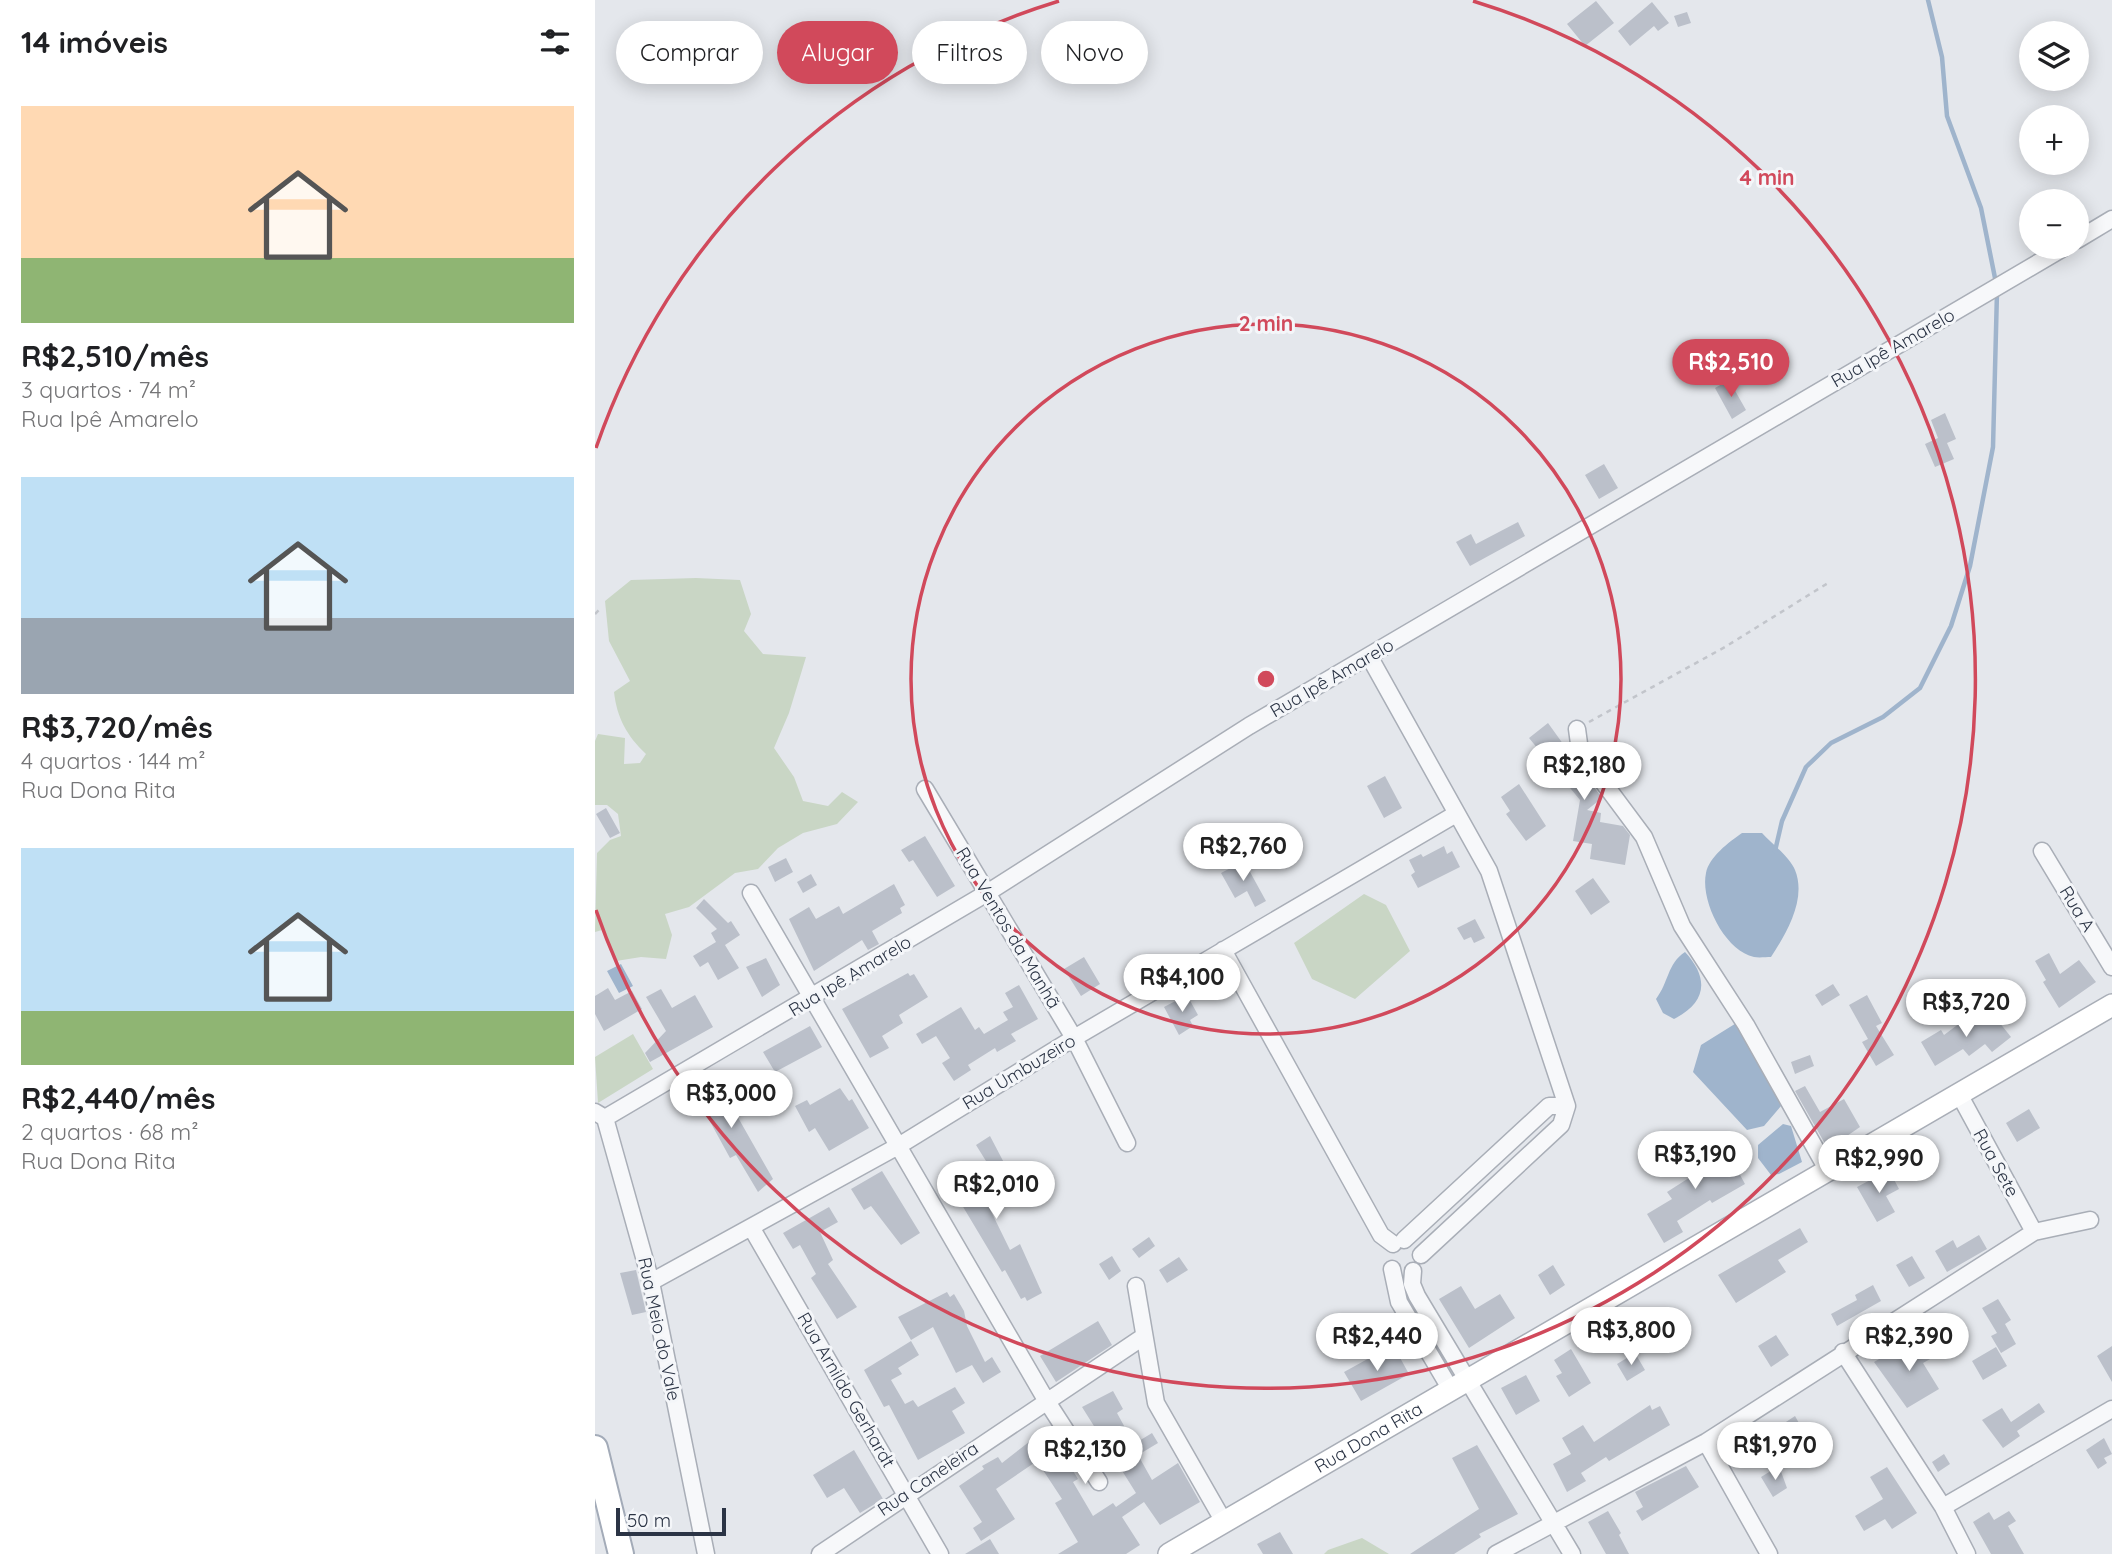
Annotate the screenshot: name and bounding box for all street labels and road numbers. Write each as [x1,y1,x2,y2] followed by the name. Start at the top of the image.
[1827,303,1959,392] street label: Rua Ipê Amarelo
[1266,633,1398,722] street label: Rua Ipê Amarelo
[951,843,1066,1013] street label: Rua Ventos da Manhã
[2055,882,2100,936] street label: Rua A
[784,930,915,1021] street label: Rua Ipê Amarelo
[958,1029,1080,1114] street label: Rua Umbuzeiro
[1968,1125,2025,1201] street label: Rua Sete
[633,1255,686,1403] street label: Rua Meio do Vale
[793,1308,900,1472] street label: Rua Arnildo Gerhardt
[1310,1397,1427,1478] street label: Rua Dona Rita
[873,1436,983,1521] street label: Rua Caneleira

